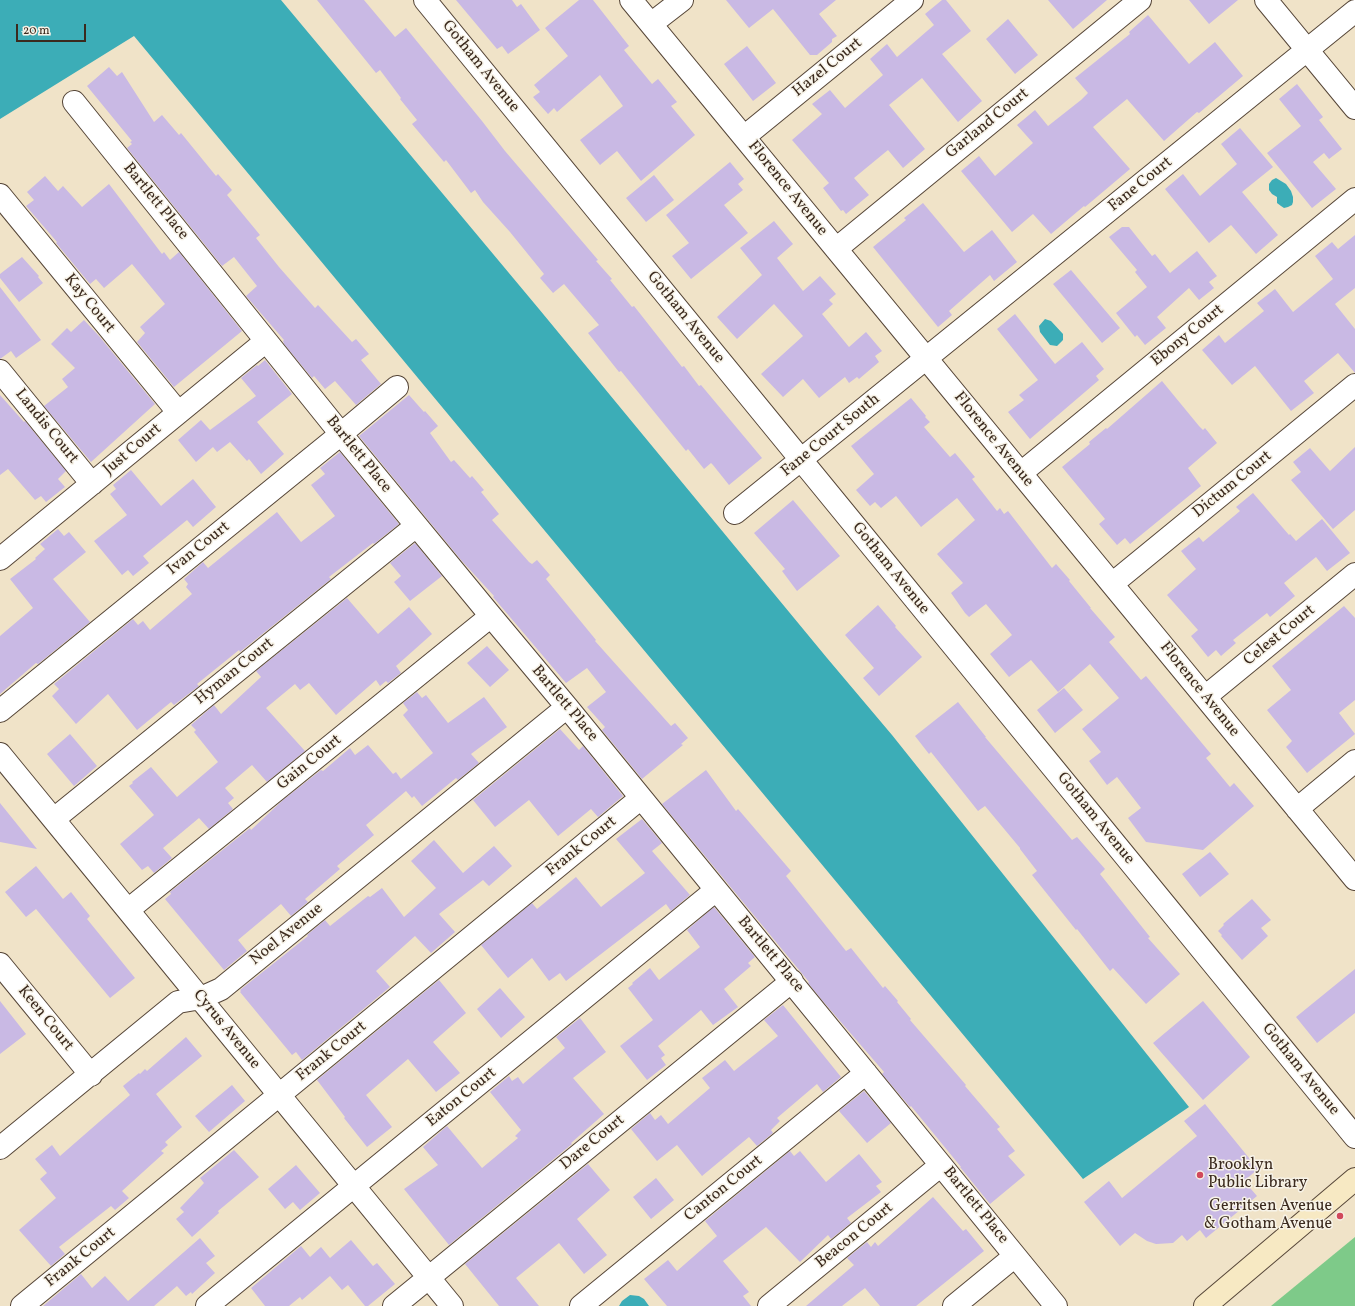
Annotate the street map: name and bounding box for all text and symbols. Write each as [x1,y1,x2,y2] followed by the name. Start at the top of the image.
[18,16,88,42] scale bar
[437,17,523,117] street label: Gotham Avenue
[23,23,50,39] text: 20 m
[789,34,867,102] street label: Hazel Court
[943,85,1033,163] street label: Garland Court
[743,138,831,240] street label: Florence Avenue
[1105,153,1177,217] street label: Fane Court
[118,160,192,244] street label: Bartlett Place
[642,268,728,368] street label: Gotham Avenue
[59,271,119,337] street label: Kay Court
[1148,301,1228,371] street label: Ebony Court
[10,386,82,468] street label: Landis Court
[949,389,1037,491] street label: Florence Avenue
[778,390,884,482] street label: Fane Court South
[321,413,395,497] street label: Bartlett Place
[100,420,166,480] street label: Just Court
[1190,447,1276,523] street label: Dictum Court
[164,518,234,580] street label: Ivan Court
[847,519,933,619] street label: Gotham Avenue
[1240,601,1320,671] street label: Celest Court
[192,634,278,710] street label: Hyman Court
[1155,639,1243,741] street label: Florence Avenue
[527,662,601,746] street label: Bartlett Place
[274,731,346,795] street label: Gain Court
[1052,769,1138,869] street label: Gotham Avenue
[543,813,621,881] street label: Frank Court
[247,900,327,970] street label: Noel Avenue
[733,913,807,997] street label: Bartlett Place
[13,982,77,1056] street label: Keen Court
[188,986,264,1074] street label: Cyrus Avenue
[293,1018,371,1086] street label: Frank Court
[1257,1020,1343,1120] street label: Gotham Avenue
[423,1064,501,1132] street label: Eaton Court
[557,1111,629,1175] street label: Dare Court
[681,1152,767,1226] street label: Canton Court
[1208,1156,1307,1194] place label: Brooklyn Public Library
[938,1164,1012,1248] street label: Bartlett Place
[1195,1170,1205,1180] marker: Brooklyn Public Library
[1204,1197,1332,1235] place label: Gerritsen Avenue & Gotham Avenue
[812,1199,898,1273] street label: Beacon Court
[1335,1211,1345,1221] marker: Gerritsen Avenue & Gotham Avenue
[42,1224,120,1292] street label: Frank Court

